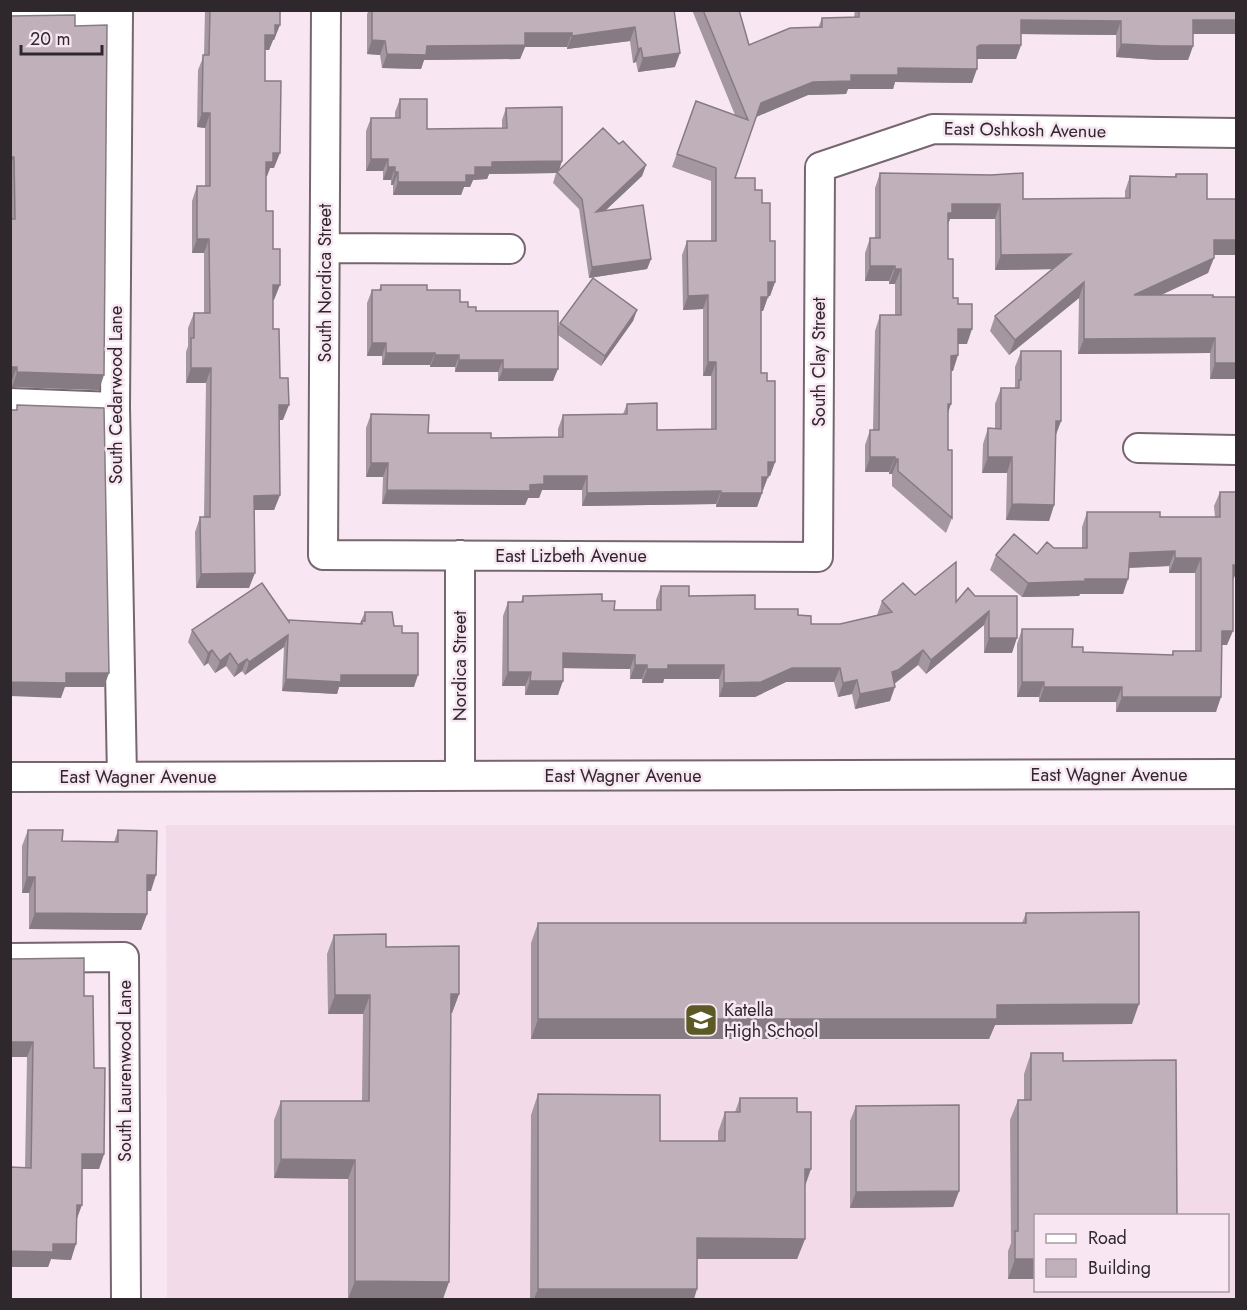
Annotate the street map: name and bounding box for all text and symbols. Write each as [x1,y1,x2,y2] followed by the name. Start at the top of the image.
[21,18,102,56] scale bar
[30,26,70,52] text: 20 m
[944,116,1106,144] street label: East Oshkosh Avenue
[312,203,338,362] street label: South Nordica Street
[806,297,832,427] street label: South Clay Street
[103,306,129,484] street label: South Cedarwood Lane
[495,543,647,569] street label: East Lizbeth Avenue
[447,610,473,721] street label: Nordica Street
[1031,762,1187,788] street label: East Wagner Avenue
[545,763,701,789] street label: East Wagner Avenue
[60,764,216,790] street label: East Wagner Avenue
[112,980,138,1162] street label: South Laurenwood Lane
[724,997,818,1044] place label: Katella High School
[683,1002,719,1038] school or university icon: Katella High School
[1034,1214,1229,1292] legend
[1088,1225,1127,1251] text: Road
[1088,1255,1151,1281] text: Building

